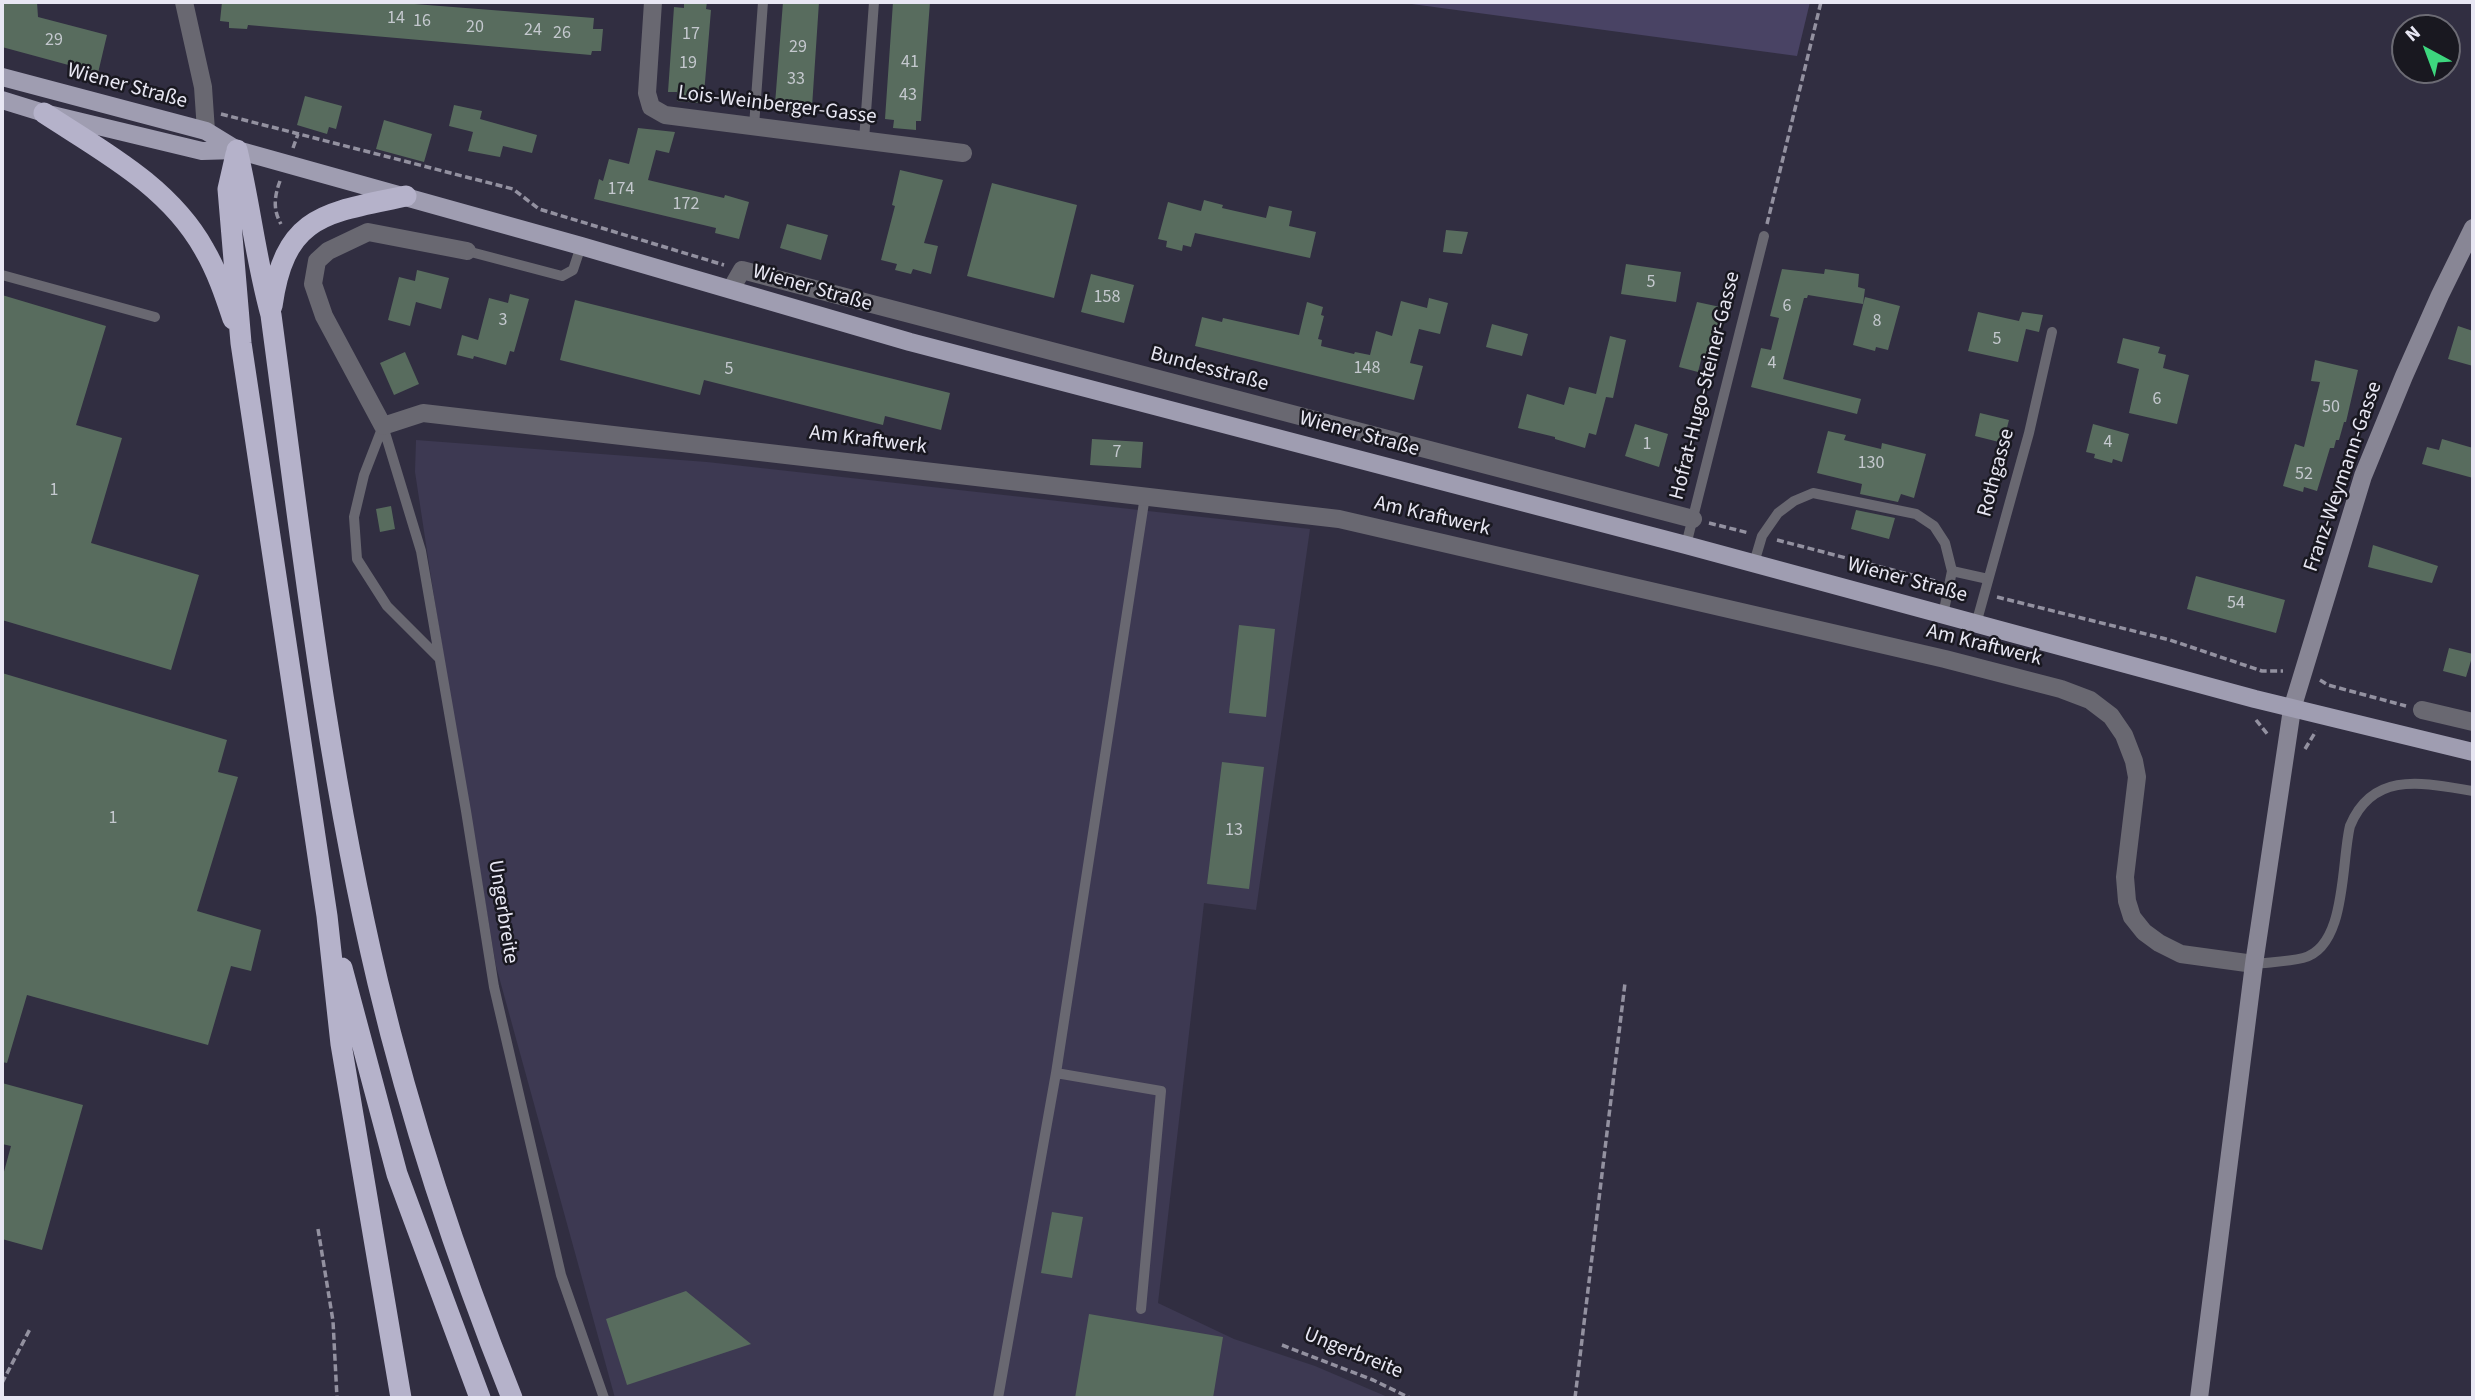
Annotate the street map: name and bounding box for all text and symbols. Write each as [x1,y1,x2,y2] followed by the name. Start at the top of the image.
[387,8,405,30] house number: 14
[413,11,431,33] house number: 16
[2391,14,2461,84] north arrow
[466,17,484,39] house number: 20
[524,20,542,42] house number: 24
[2400,20,2427,49] text: N
[553,23,571,45] house number: 26
[682,24,700,46] house number: 17
[45,30,63,52] house number: 29
[789,37,807,59] house number: 29
[901,52,919,74] house number: 41
[679,53,697,75] house number: 19
[64,59,190,115] street label: Wiener Straße
[787,69,805,91] house number: 33
[676,81,878,131] street label: Lois-Weinberger-Gasse
[899,85,917,107] house number: 43
[608,179,634,201] house number: 174
[673,194,699,216] house number: 172
[749,260,875,318] street label: Wiener Straße
[1665,269,1747,503] street label: Hofrat-Hugo-Steiner-Gasse
[1647,272,1655,294] house number: 5
[1094,287,1120,309] house number: 158
[1783,296,1791,318] house number: 6
[499,310,507,332] house number: 3
[1873,311,1881,333] house number: 8
[1993,329,2001,351] house number: 5
[1147,342,1271,398] street label: Bundesstraße
[1768,353,1776,375] house number: 4
[1354,358,1380,380] house number: 148
[725,359,733,381] house number: 5
[2300,379,2388,575] street label: Franz-Weymann-Gasse
[2153,389,2161,411] house number: 6
[2322,397,2340,419] house number: 50
[1296,407,1422,463] street label: Wiener Straße
[808,421,928,461] street label: Am Kraftwerk
[1973,426,2021,520] street label: Rothgasse
[2104,432,2112,454] house number: 4
[1643,434,1651,456] house number: 1
[1113,442,1121,464] house number: 7
[1858,453,1884,475] house number: 130
[2295,464,2313,486] house number: 52
[50,480,58,502] house number: 1
[1372,491,1492,543] street label: Am Kraftwerk
[1844,553,1970,609] street label: Wiener Straße
[2227,593,2245,615] house number: 54
[1924,619,2044,673] street label: Am Kraftwerk
[109,808,117,830] house number: 1
[1225,820,1243,842] house number: 13
[481,858,523,966] street label: Ungerbreite
[1300,1323,1406,1385] street label: Ungerbreite

